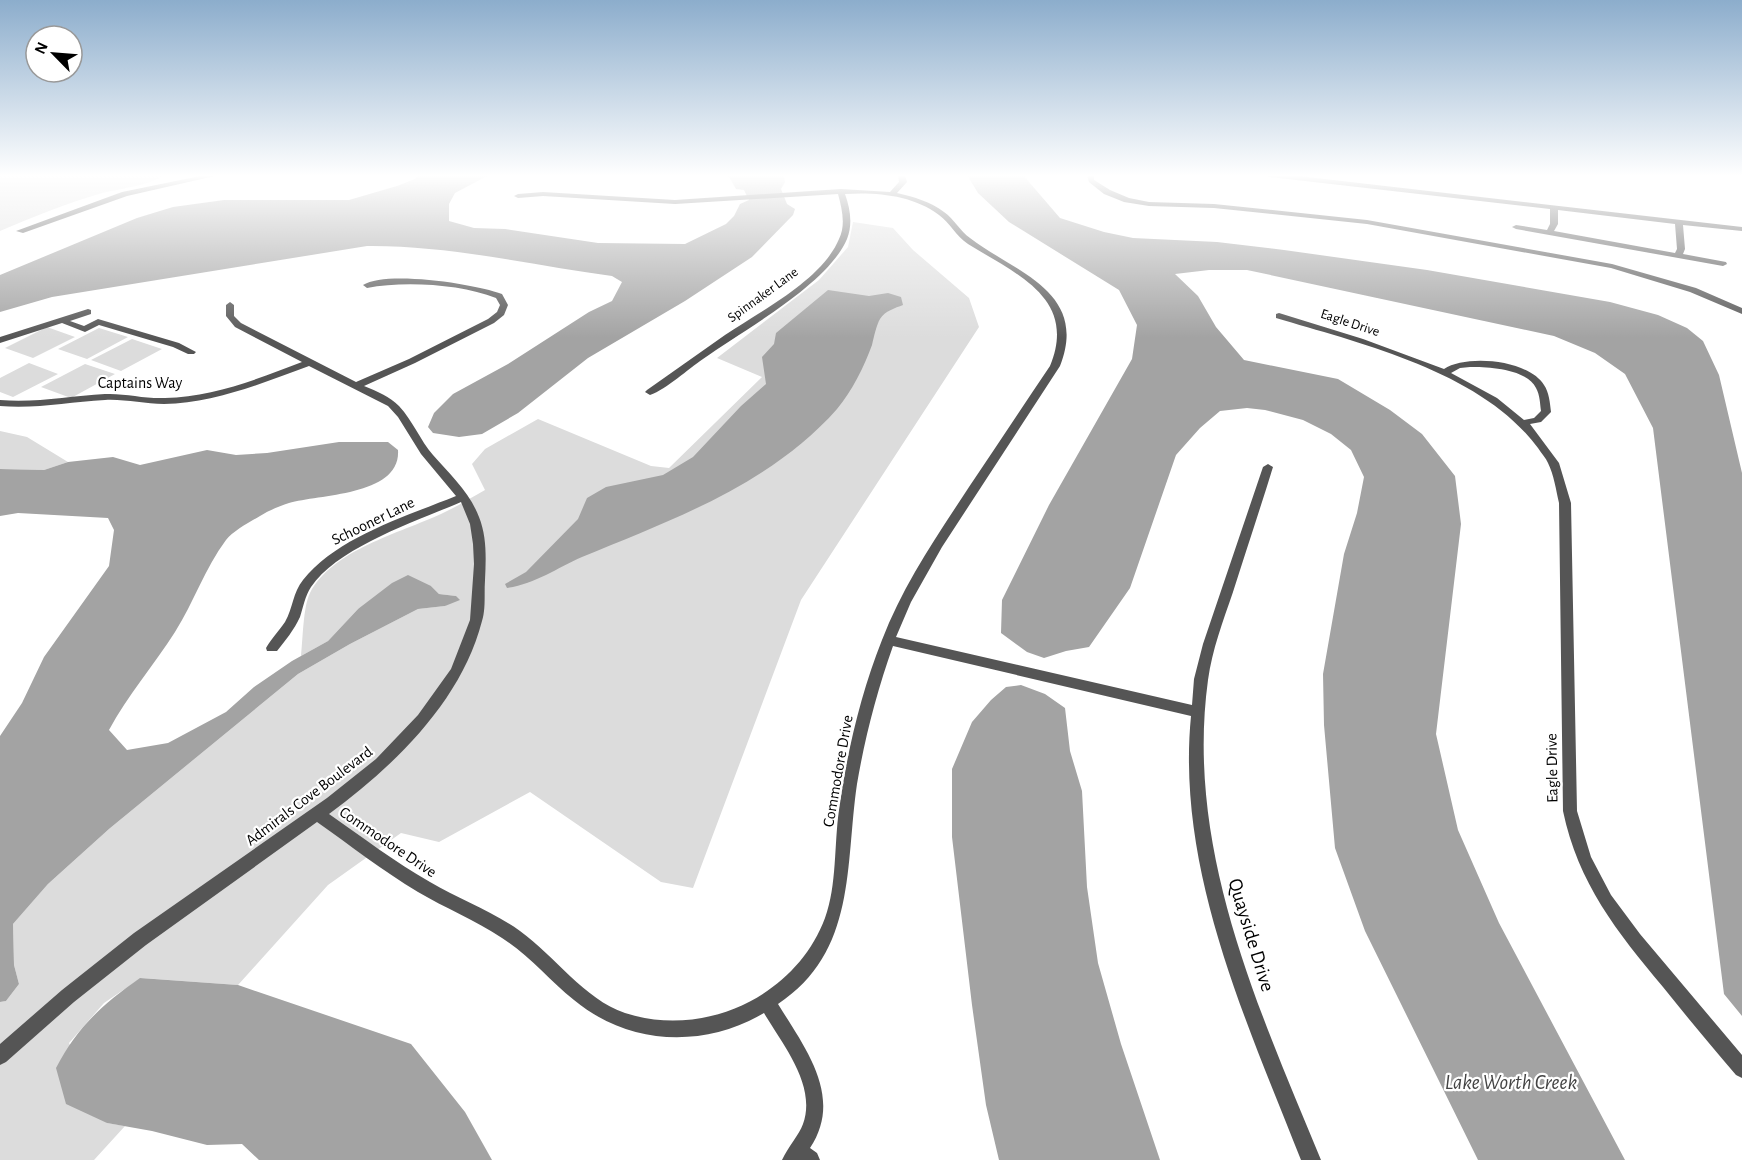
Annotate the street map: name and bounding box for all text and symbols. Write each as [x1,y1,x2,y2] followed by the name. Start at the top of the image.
[24,24,84,84] north arrow
[32,40,51,57] text: N
[725,265,801,325] street label: Spinnaker Lane
[1319,307,1381,339] street label: Eagle Drive
[98,375,182,392] street label: Captains Way
[329,494,417,548] street label: Schooner Lane
[820,714,856,828] street label: Commodore Drive
[1543,733,1561,803] street label: Eagle Drive
[243,743,375,849] street label: Admirals Cove Boulevard
[337,804,439,880] street label: Commodore Drive
[1224,876,1278,994] street label: Quayside Drive
[1445,1072,1577,1093] water label: Lake Worth Creek

